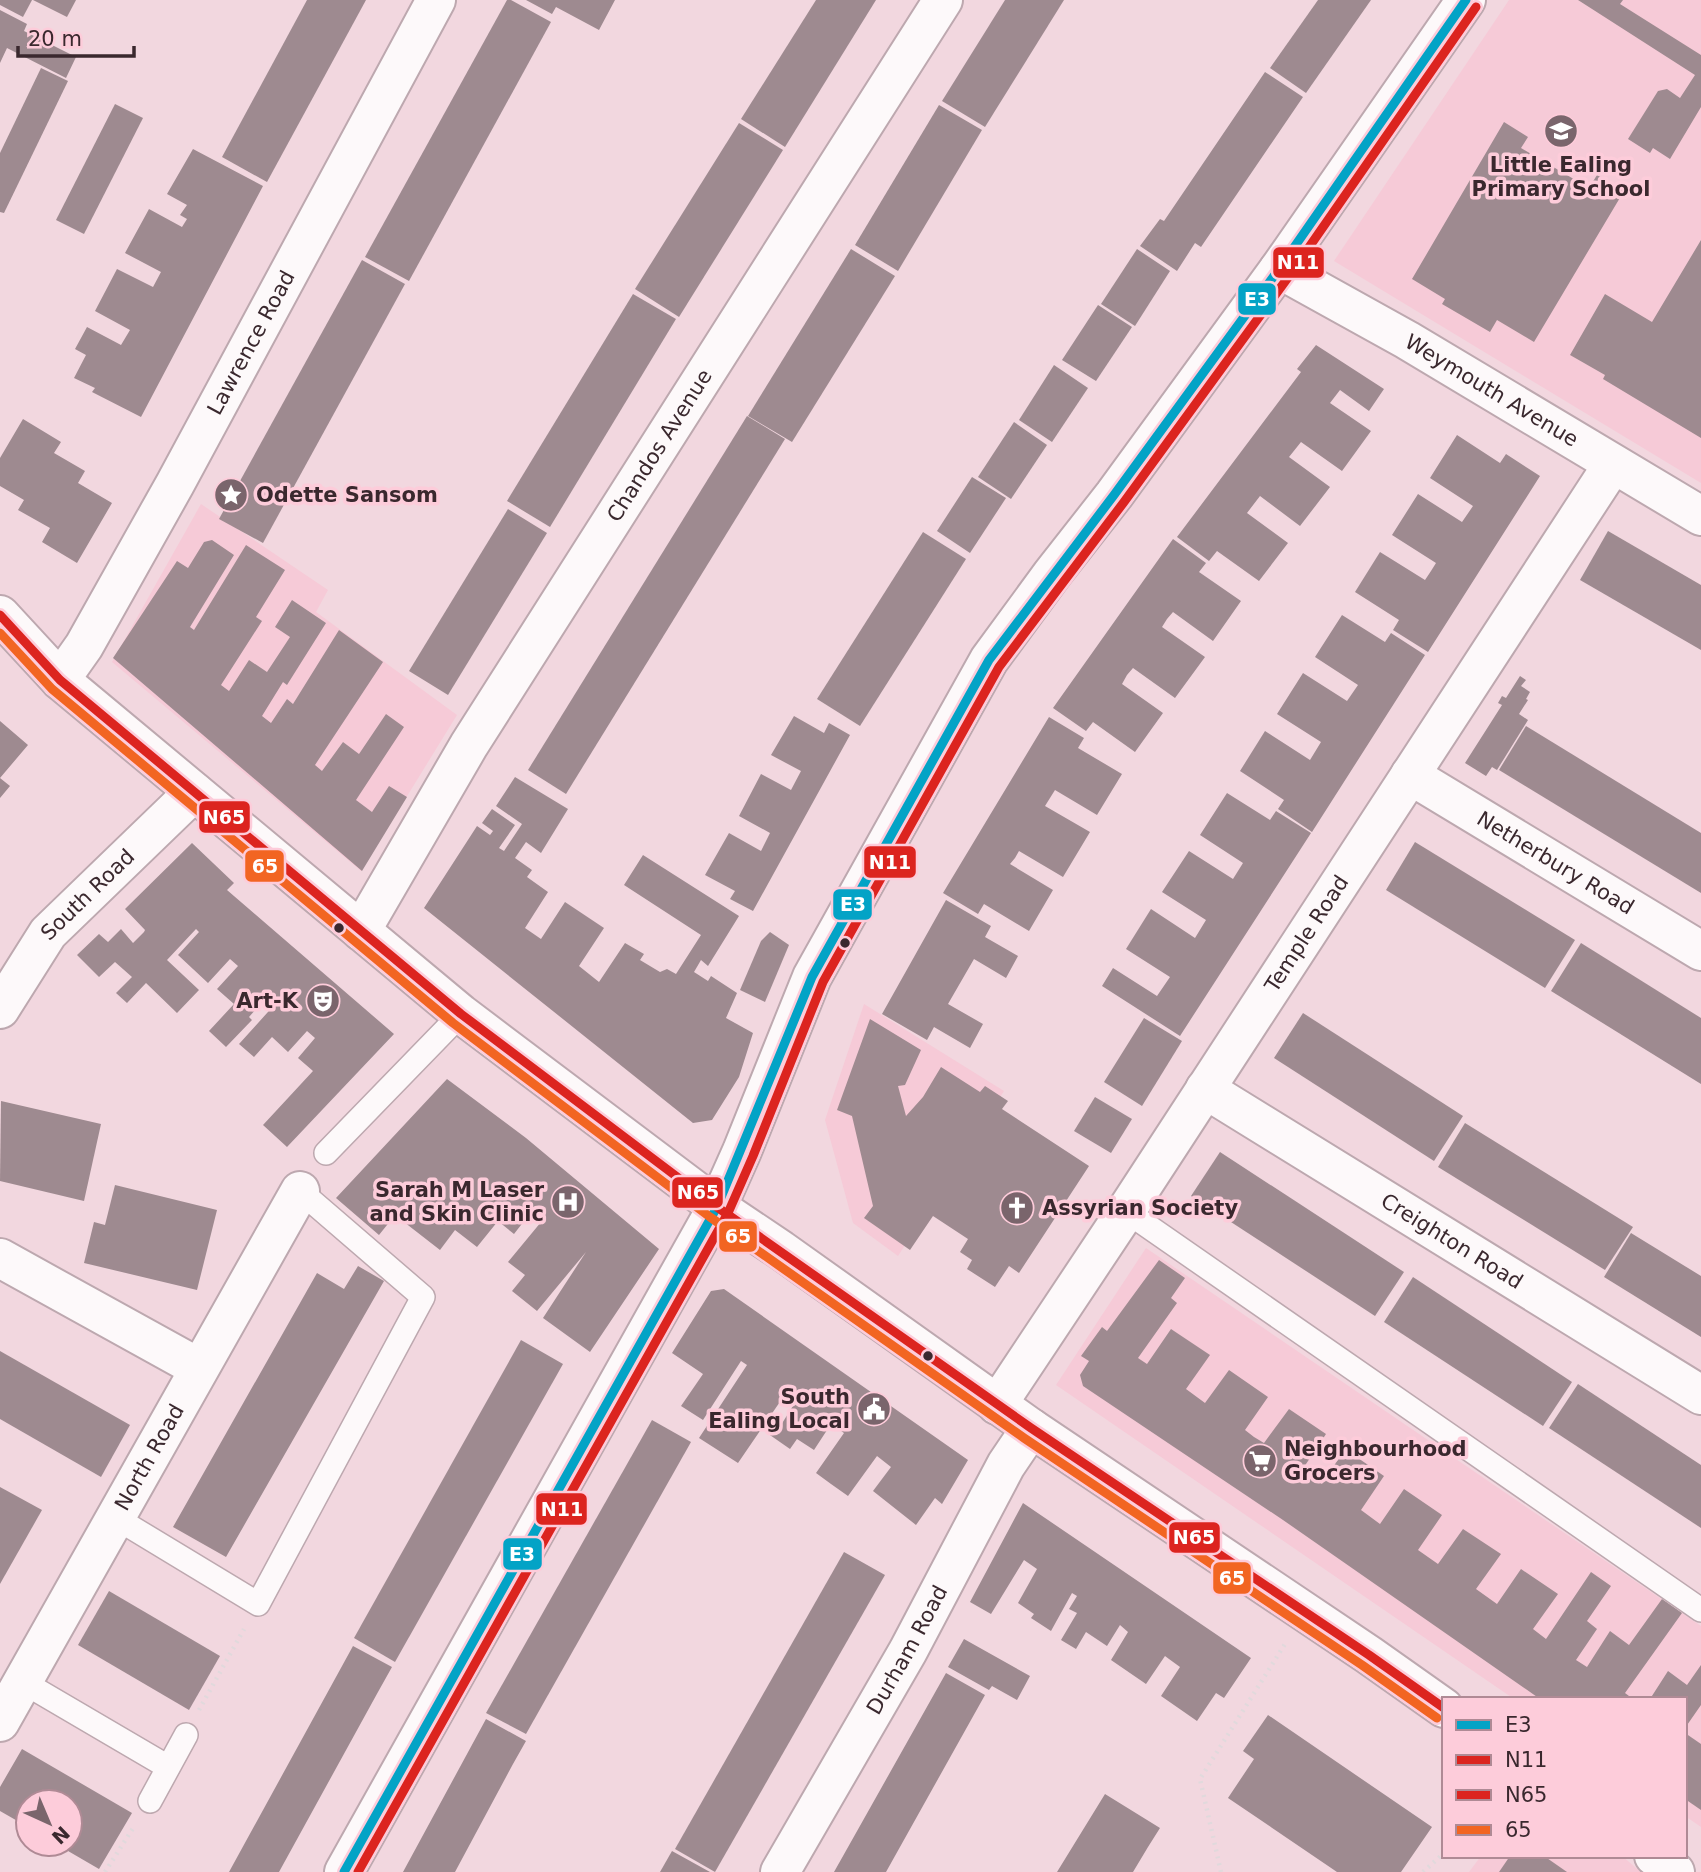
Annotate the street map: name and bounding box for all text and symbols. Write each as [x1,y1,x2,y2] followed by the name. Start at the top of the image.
[18,14,133,58] scale bar
[28,27,82,51] text: 20 m
[1542,112,1580,150] school or university icon: Little Ealing Primary School
[1472,153,1650,201] place label: Little Ealing Primary School
[1272,246,1325,279] line badge: N11
[1277,251,1319,273] text: N11
[203,267,300,419] street label: Lawrence Road
[1237,282,1277,316] line badge: E3
[1244,288,1270,310] text: E3
[1401,330,1583,452] street label: Weymouth Avenue
[602,365,717,526] street label: Chandos Avenue
[212,476,250,514] place icon: Odette Sansom
[256,483,438,507] place label: Odette Sansom
[198,800,251,834] line badge: N65
[203,806,245,828] text: N65
[1473,806,1638,920] street label: Netherbury Road
[36,844,139,945] street label: South Road
[863,845,917,879] line badge: N11
[244,849,285,883] line badge: 65
[869,851,911,873] text: N11
[252,855,278,877] text: 65
[1260,871,1353,997] street label: Temple Road
[832,888,873,921] line badge: E3
[840,893,866,915] text: E3
[332,921,346,935] unlabelled marker
[838,936,852,950] unlabelled marker
[304,982,342,1020] theatre icon: Art-K
[236,989,299,1013] place label: Art-K
[671,1176,724,1209] line badge: N65
[370,1178,545,1226] place label: Sarah M Laser and Skin Clinic
[677,1181,719,1203] text: N65
[549,1183,587,1221] hospital icon: Sarah M Laser and Skin Clinic
[1377,1188,1527,1294] street label: Creighton Road
[998,1189,1036,1227] church icon: Assyrian Society
[1042,1196,1238,1220] place label: Assyrian Society
[718,1220,758,1253] line badge: 65
[725,1225,751,1247] text: 65
[921,1349,935,1363] unlabelled marker
[708,1385,850,1433] place label: South Ealing Local
[855,1390,893,1428] public building icon: South Ealing Local
[110,1400,189,1515] street label: North Road
[1284,1437,1467,1485] place label: Neighbourhood Grocers
[1241,1442,1279,1480] supermarket icon: Neighbourhood Grocers
[535,1492,588,1526] line badge: N11
[541,1498,583,1520] text: N11
[1168,1521,1221,1554] line badge: N65
[1173,1526,1215,1548] text: N65
[502,1537,543,1571] line badge: E3
[509,1543,535,1565] text: E3
[1212,1561,1252,1595] line badge: 65
[1219,1567,1245,1589] text: 65
[862,1581,952,1719] street label: Durham Road
[1442,1697,1687,1858] legend
[1505,1713,1532,1737] text: E3
[1505,1748,1547,1772] text: N11
[1505,1783,1547,1807] text: N65
[14,1788,84,1858] north arrow
[1505,1818,1532,1842] text: 65
[47,1822,74,1849] text: N

